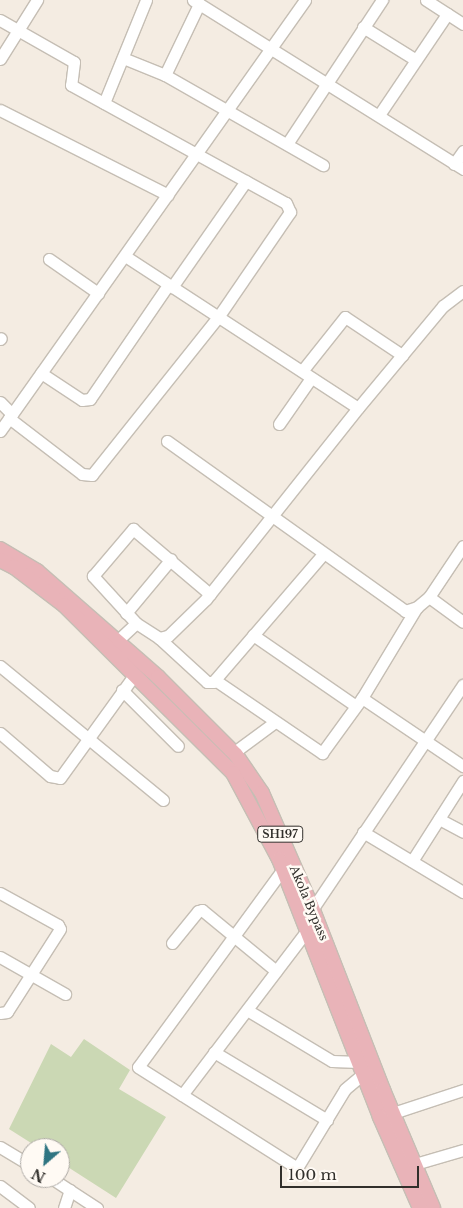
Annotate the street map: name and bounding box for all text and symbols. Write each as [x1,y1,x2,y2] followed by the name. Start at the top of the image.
[256,826,304,842] road number: SH197
[287,863,331,943] street label: Akola Bypass
[20,1138,70,1188] north arrow
[283,1156,422,1188] scale bar
[29,1164,49,1186] text: N
[288,1165,337,1184] text: 100 m

